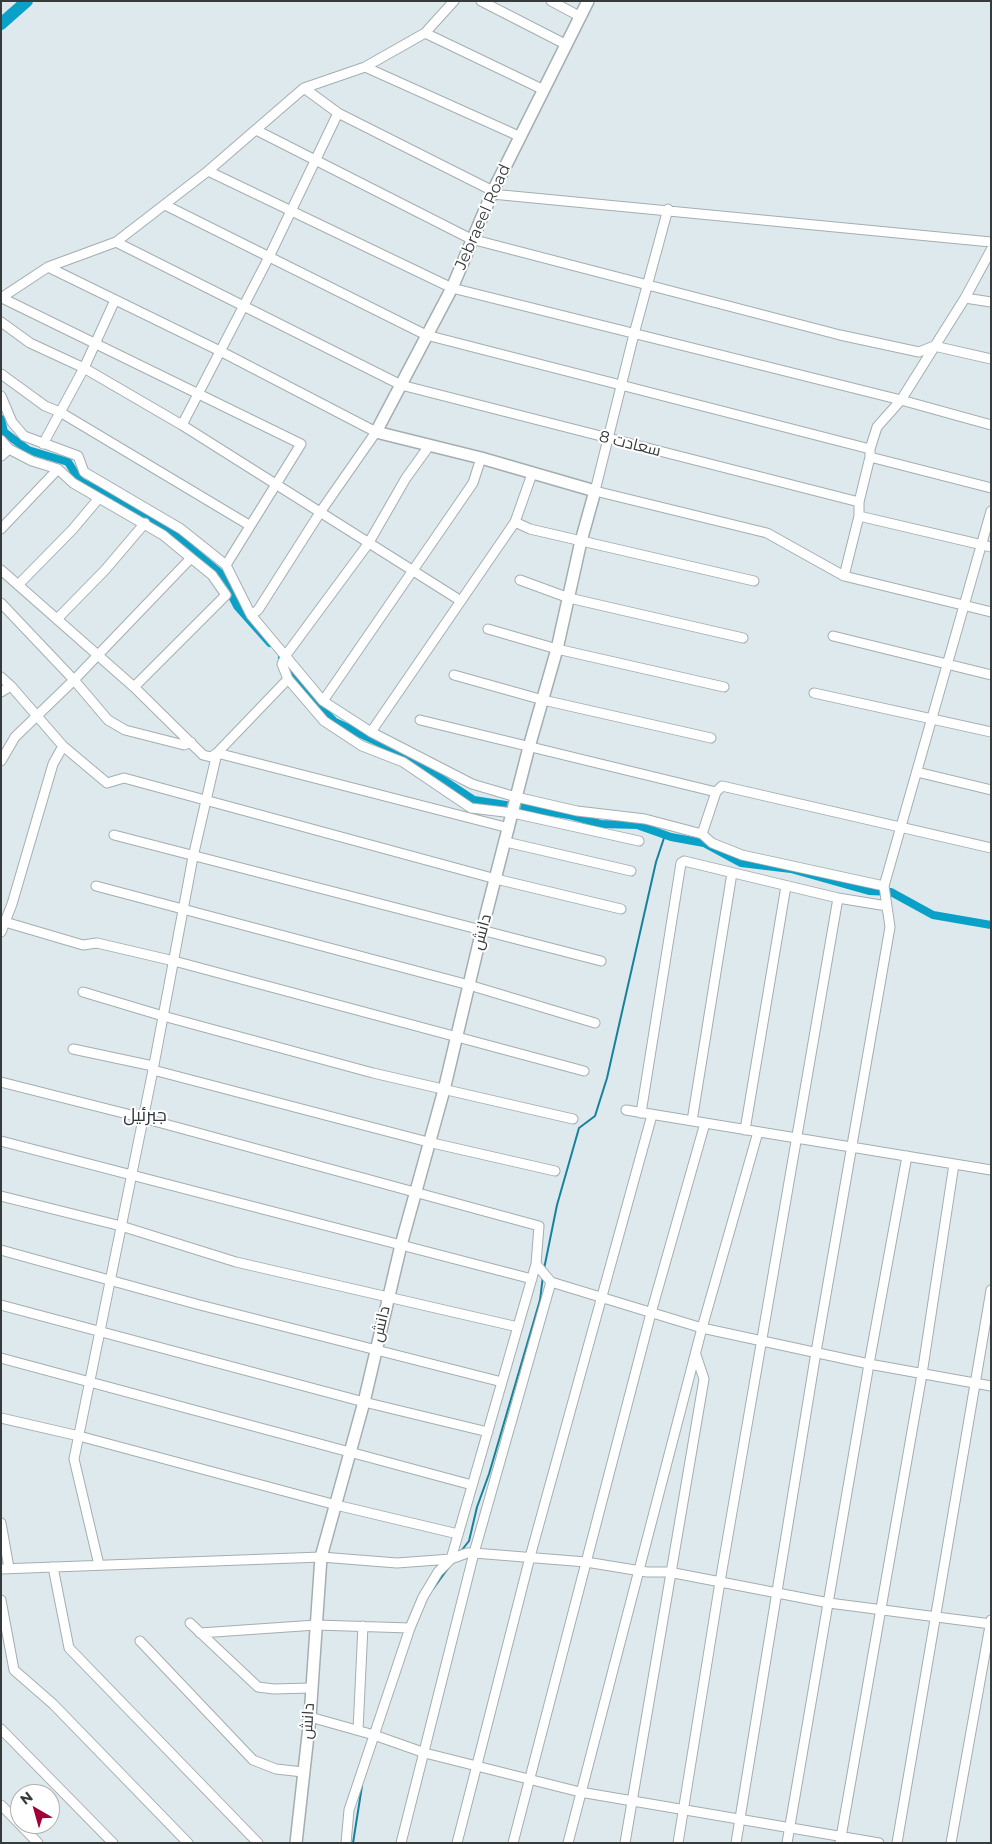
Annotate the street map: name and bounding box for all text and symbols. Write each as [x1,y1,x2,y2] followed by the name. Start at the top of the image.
[451,161,515,273] street label: Jebraeel Road
[597,427,663,461] street label: سعادت 8
[468,912,496,952] street label: دانش
[123,1105,167,1127] district label: جبرئیل
[368,1304,394,1344] street label: دانش
[297,1702,319,1740] street label: دانش
[10,1784,60,1834] north arrow
[16,1787,36,1809] text: N

